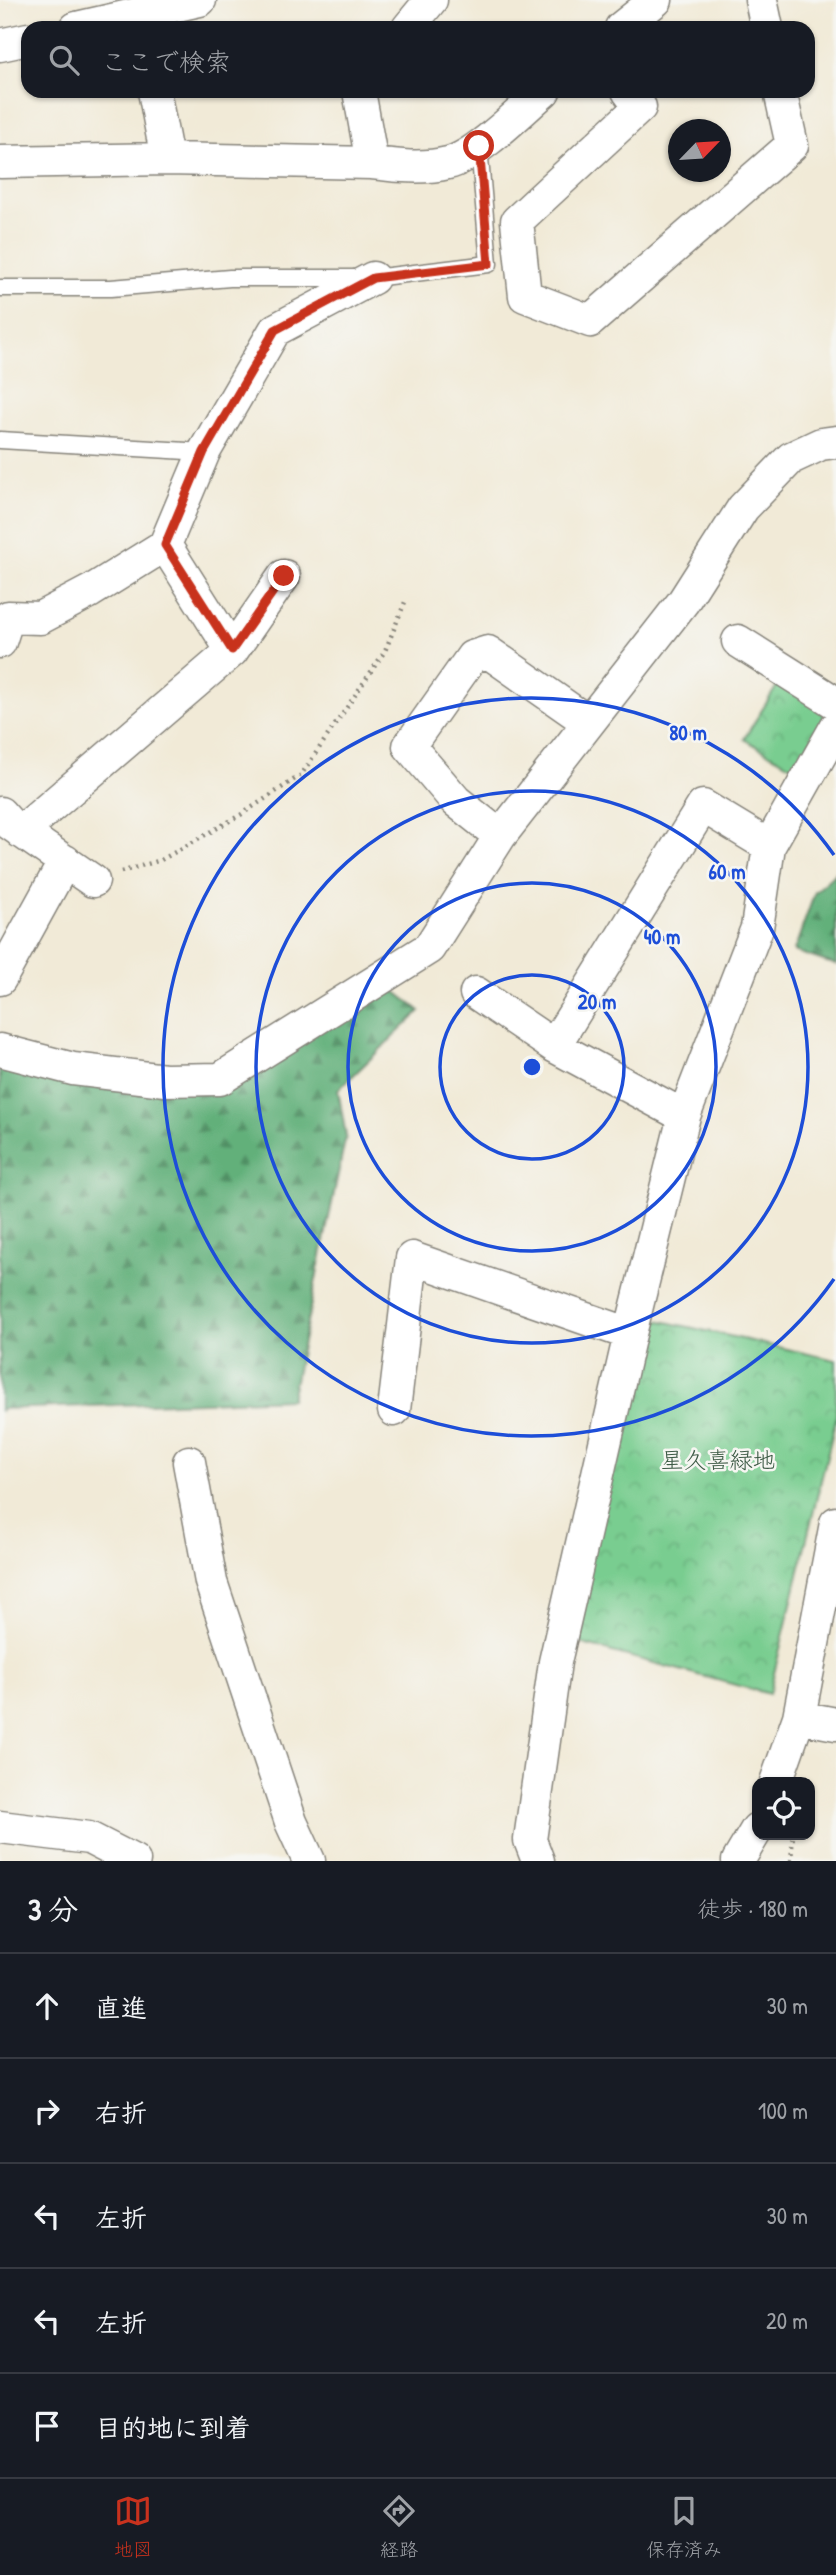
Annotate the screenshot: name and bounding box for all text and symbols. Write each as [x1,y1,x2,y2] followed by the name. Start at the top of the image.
[21,21,815,98] search box
[45,41,83,79] icon: search
[101,44,231,79] text: ここで検索
[668,119,731,182] north arrow
[463,130,494,161] route start
[268,560,299,591] route end
[669,718,707,747] text: 80 m
[709,857,745,886] text: 60 m
[644,922,680,951] text: 40 m
[578,987,616,1016] text: 20 m
[520,1055,544,1079] centre of rings
[661,1444,776,1475] park label: 星久喜緑地
[752,1777,815,1840] map controls
[752,1777,815,1840] button: locate
[28,1889,78,1929] text: 3 分
[697,1893,808,1924] text: 徒歩 · 180 m
[28,1987,66,2025] icon: ahead
[95,1990,147,2025] text: 直進
[766,1990,808,2021] text: 30 m
[28,2092,66,2130] icon: right
[95,2095,147,2130] text: 右折
[758,2095,808,2126] text: 100 m
[28,2197,66,2235] icon: left
[95,2200,147,2235] text: 左折
[766,2200,808,2231] text: 30 m
[28,2302,66,2340] icon: left
[95,2305,147,2340] text: 左折
[766,2305,808,2336] text: 20 m
[28,2407,66,2445] icon: arrive
[95,2410,251,2445] text: 目的地に到着
[114,2492,152,2562] tab: 地図
[380,2492,418,2562] tab: 経路
[646,2492,722,2562] tab: 保存済み

